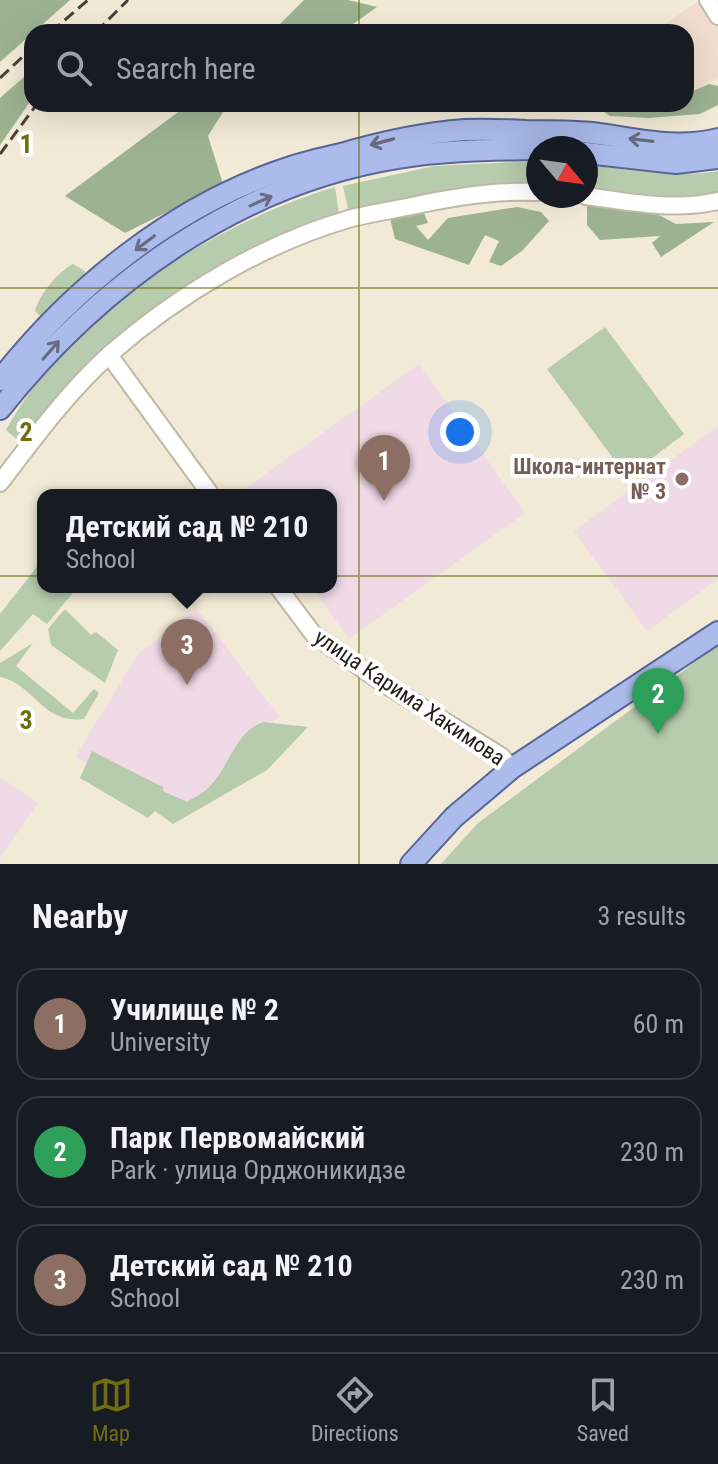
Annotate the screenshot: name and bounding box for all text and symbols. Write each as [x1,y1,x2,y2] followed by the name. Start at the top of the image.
[24,24,694,112] search box
[52,46,96,90] icon: search
[116,51,256,86] text: Search here
[19,129,33,159] text: 1
[629,132,654,147] one-way arrow
[370,136,396,151] one-way arrow
[526,136,598,208] north arrow
[249,193,273,208] one-way arrow
[135,235,156,252] one-way arrow
[41,340,59,360] one-way arrow
[440,412,480,452] your location
[19,417,33,447] text: 2
[358,435,410,501] pin: 1
[513,454,666,504] place label: Школа-интернат № 3
[673,470,691,488] marker: Школа-интернат № 3
[37,489,337,593] popup
[66,509,308,544] text: Детский сад № 210
[66,544,136,574] text: School
[161,619,213,685] pin: 3
[310,624,510,770] street label: улица Карима Хакимова
[632,668,684,734] pin: 2
[19,705,33,735] text: 3
[32,896,128,936] text: Nearby
[597,901,686,931] text: 3 results
[110,992,279,1027] text: Училище № 2
[53,1009,67,1039] text: 1
[633,1009,684,1039] text: 60 m
[110,1027,211,1057] text: University
[110,1120,365,1155] text: Парк Первомайский
[53,1137,67,1167] text: 2
[620,1137,684,1167] text: 230 m
[110,1155,406,1185] text: Park · улица Орджоникидзе
[110,1248,353,1283] text: Детский сад № 210
[53,1265,67,1295] text: 3
[620,1265,684,1295] text: 230 m
[110,1283,180,1313] text: School
[89,1373,133,1446] tab: Map
[311,1373,399,1446] tab: Directions
[577,1373,629,1446] tab: Saved

